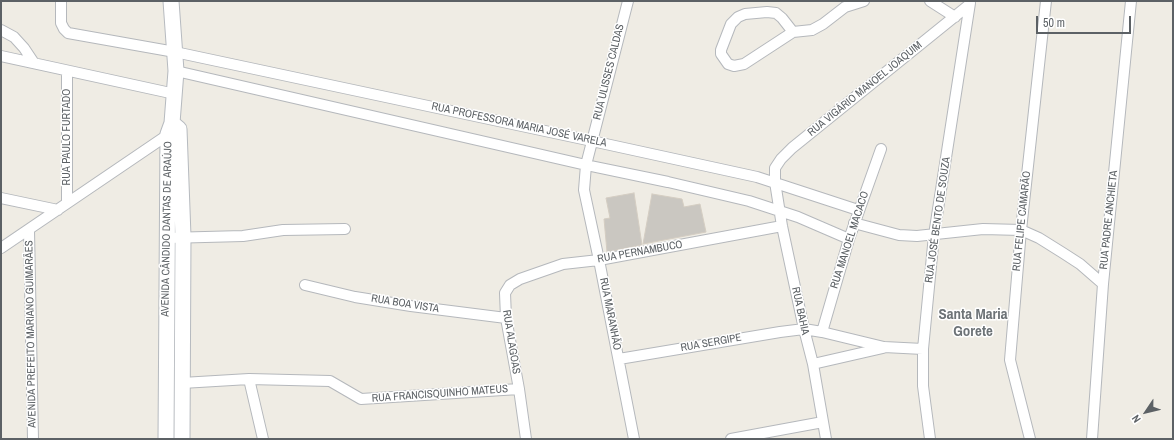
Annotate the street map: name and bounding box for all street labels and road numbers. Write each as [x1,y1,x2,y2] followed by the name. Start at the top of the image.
[591,23,627,121] street label: RUA ULISSES CALDAS
[805,39,925,139] street label: RUA VIGÁRIO MANOEL JOAQUIM
[60,89,74,185] street label: RUA PAULO FURTADO
[430,100,608,150] street label: RUA PROFESSORA MARIA JOSÉ VARELA
[159,141,175,317] street label: AVENIDA CÂNDIDO DANTAS DE ARAÚJO
[923,156,953,284] street label: RUA JOSÉ BENTO DE SOUZA
[1010,170,1034,272] street label: RUA FELIPE CAMARÃO
[1097,170,1121,270] street label: RUA PADRE ANCHIETA
[828,190,872,290] street label: RUA MANOEL MACACO
[596,238,684,266] street label: RUA PERNAMBUCO
[23,240,39,428] street label: AVENIDA PREFEITO MARIANO GUIMARÃES
[596,277,624,351] street label: RUA MARANHÃO
[788,286,812,336] street label: RUA BAHIA
[370,292,440,316] street label: RUA BOA VISTA
[499,309,523,375] street label: RUA ALAGOAS
[679,331,743,355] street label: RUA SERGIPE
[371,383,509,405] street label: RUA FRANCISQUINHO MATEUS

